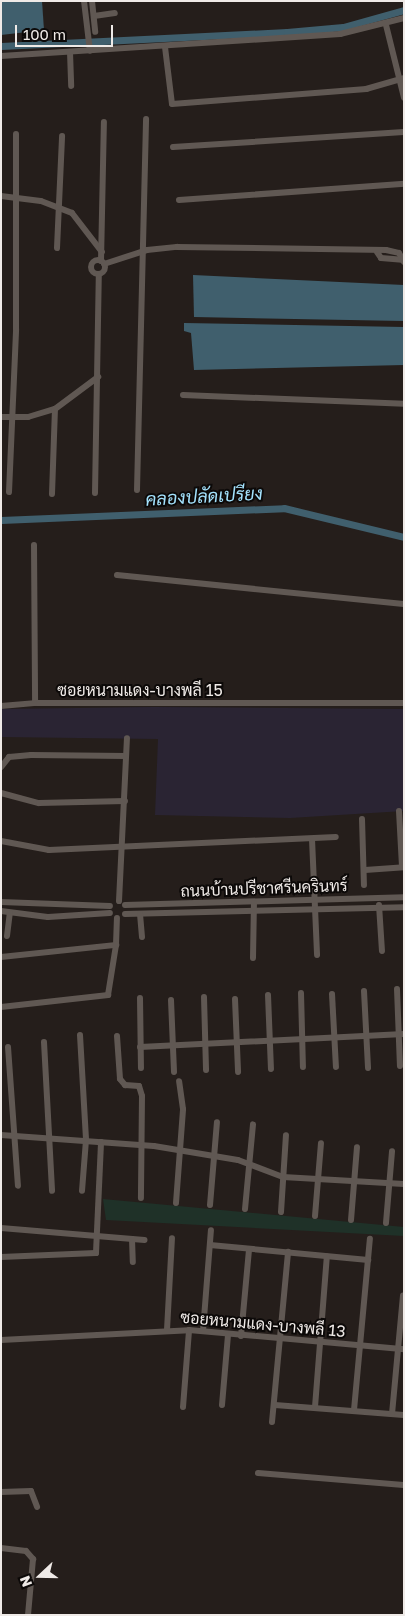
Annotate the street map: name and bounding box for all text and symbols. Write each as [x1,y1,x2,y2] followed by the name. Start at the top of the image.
[18,15,115,47] scale bar
[23,25,66,43] text: 100 m
[145,482,263,510] water label: คลองปลัดเปรียง
[57,680,223,700] street label: ซอยหนามแดง-บางพลี 15
[180,875,348,901] street label: ถนนบ้านปรีชาศรีนครินทร์
[180,1307,346,1341] street label: ซอยหนามแดง-บางพลี 13
[15,1551,65,1601] north arrow
[16,1574,35,1590] text: N

